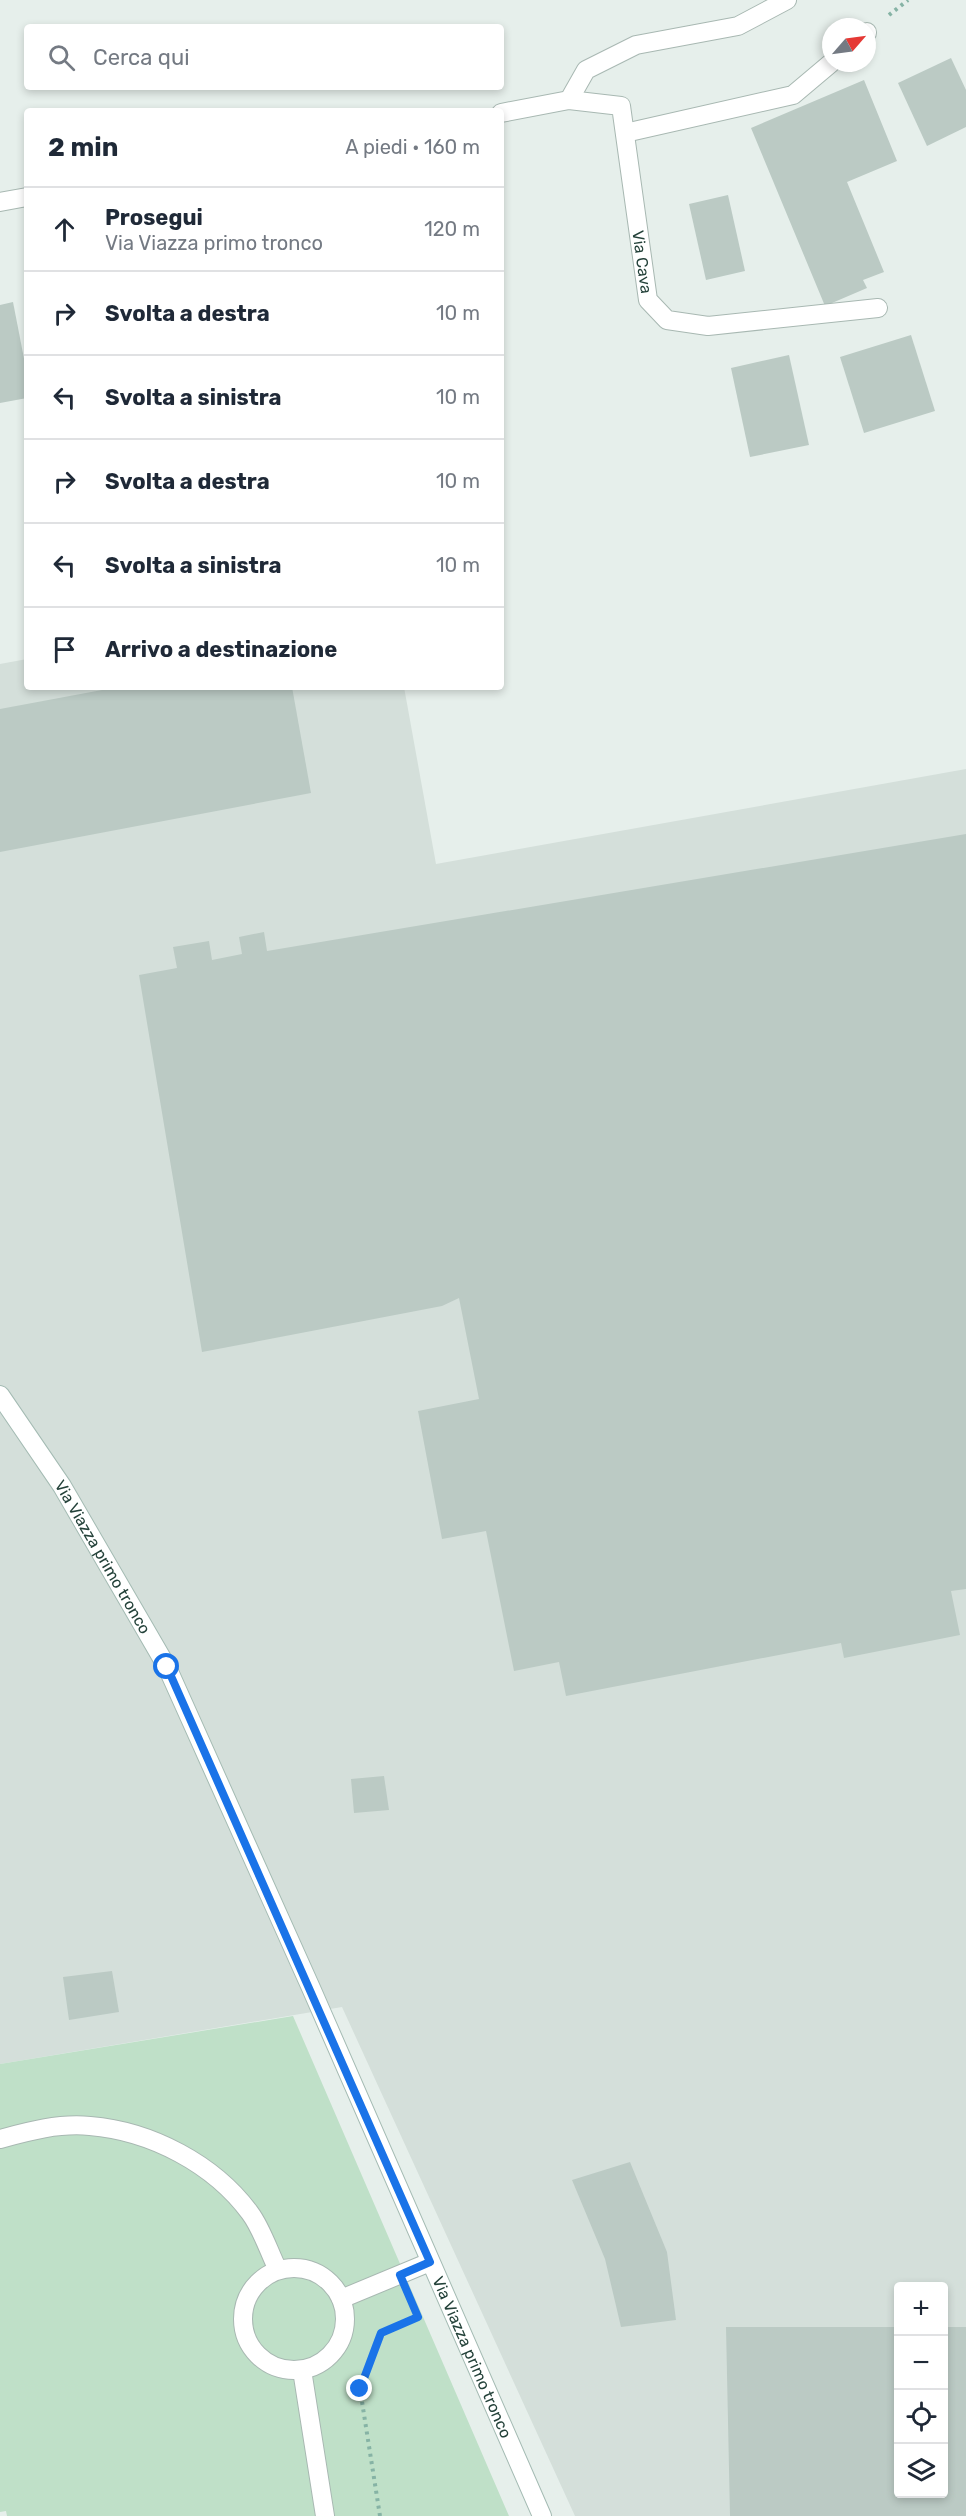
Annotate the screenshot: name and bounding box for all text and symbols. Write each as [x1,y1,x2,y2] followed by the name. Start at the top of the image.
[822,18,876,72] north arrow
[24,24,504,90] search box
[45,41,78,74] icon: search
[93,44,189,71] text: Cerca qui
[48,132,118,163] text: 2 min
[345,135,480,159] text: A piedi · 160 m
[105,204,203,231] text: Prosegui
[48,213,81,246] icon: ahead
[424,217,480,241] text: 120 m
[628,229,656,295] street label: Via Cava
[105,231,323,255] text: Via Viazza primo tronco
[48,297,81,330] icon: right
[105,300,270,327] text: Svolta a destra
[436,301,480,325] text: 10 m
[48,381,81,414] icon: left
[105,384,282,411] text: Svolta a sinistra
[436,385,480,409] text: 10 m
[48,465,81,498] icon: right
[105,468,270,495] text: Svolta a destra
[436,469,480,493] text: 10 m
[48,549,81,582] icon: left
[105,552,282,579] text: Svolta a sinistra
[436,553,480,577] text: 10 m
[48,633,81,666] icon: arrive
[105,636,337,663] text: Arrivo a destinazione
[51,1476,155,1637] street label: Via Viazza primo tronco
[153,1653,179,1679] route start
[428,2273,516,2441] street label: Via Viazza primo tronco
[894,2282,948,2498] map controls
[894,2282,948,2336] button: +
[894,2336,948,2390] button: −
[346,2375,372,2401] route end
[894,2390,948,2444] button: locate
[894,2444,948,2498] button: layers

